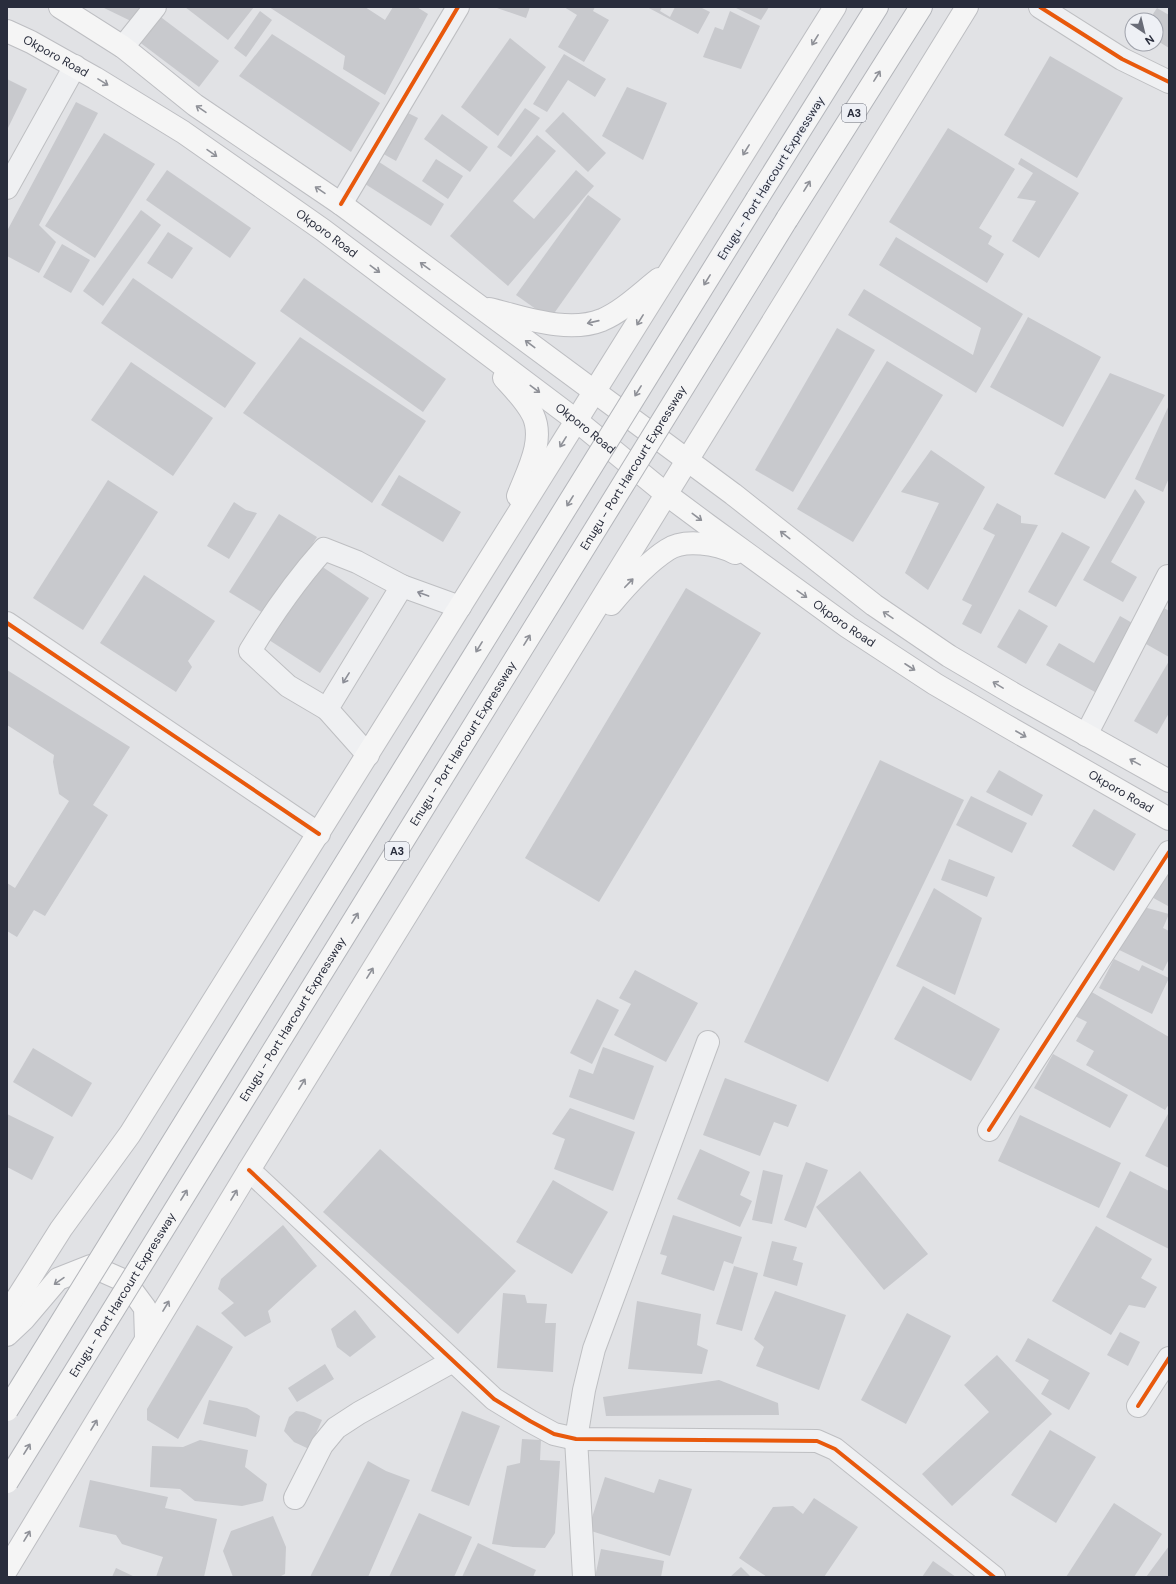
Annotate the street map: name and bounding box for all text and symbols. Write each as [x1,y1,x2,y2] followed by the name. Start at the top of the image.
[1124,12,1164,52] north arrow
[21,32,91,81] street label: Okporo Road
[1142,32,1157,48] text: N
[810,34,818,46] one-way arrow
[873,71,881,82] one-way arrow
[97,79,109,87] one-way arrow
[714,93,828,263] street label: Enugu - Port Harcourt Expressway
[842,104,866,122] road number: A3
[196,105,207,113] one-way arrow
[742,144,750,155] one-way arrow
[206,149,217,157] one-way arrow
[804,180,812,192] one-way arrow
[315,186,326,194] one-way arrow
[293,206,361,261] street label: Okporo Road
[420,262,431,270] one-way arrow
[369,265,380,273] one-way arrow
[703,274,711,285] one-way arrow
[636,314,644,325] one-way arrow
[587,319,600,327] one-way arrow
[524,339,535,348] one-way arrow
[576,382,690,553] street label: Enugu - Port Harcourt Expressway
[529,385,540,393] one-way arrow
[634,385,642,397] one-way arrow
[552,400,619,457] street label: Okporo Road
[559,436,567,448] one-way arrow
[566,495,574,506] one-way arrow
[692,513,703,522] one-way arrow
[779,531,790,540] one-way arrow
[624,578,634,588] one-way arrow
[418,589,430,597] one-way arrow
[796,590,807,598] one-way arrow
[810,596,878,651] street label: Okporo Road
[882,610,894,618] one-way arrow
[523,634,531,646] one-way arrow
[475,642,484,653] one-way arrow
[406,658,520,829] street label: Enugu - Port Harcourt Expressway
[904,663,915,671] one-way arrow
[342,672,350,683] one-way arrow
[992,680,1004,688] one-way arrow
[1015,731,1027,739] one-way arrow
[1129,758,1141,766] one-way arrow
[1085,766,1156,816] street label: Okporo Road
[385,842,409,860] road number: A3
[352,912,360,924] one-way arrow
[236,934,350,1104] street label: Enugu - Port Harcourt Expressway
[366,968,374,979] one-way arrow
[298,1078,306,1090] one-way arrow
[230,1189,238,1201] one-way arrow
[180,1190,188,1201] one-way arrow
[66,1209,180,1380] street label: Enugu - Port Harcourt Expressway
[54,1276,65,1285] one-way arrow
[163,1300,171,1312] one-way arrow
[91,1419,99,1431] one-way arrow
[24,1443,32,1455] one-way arrow
[24,1530,32,1542] one-way arrow

